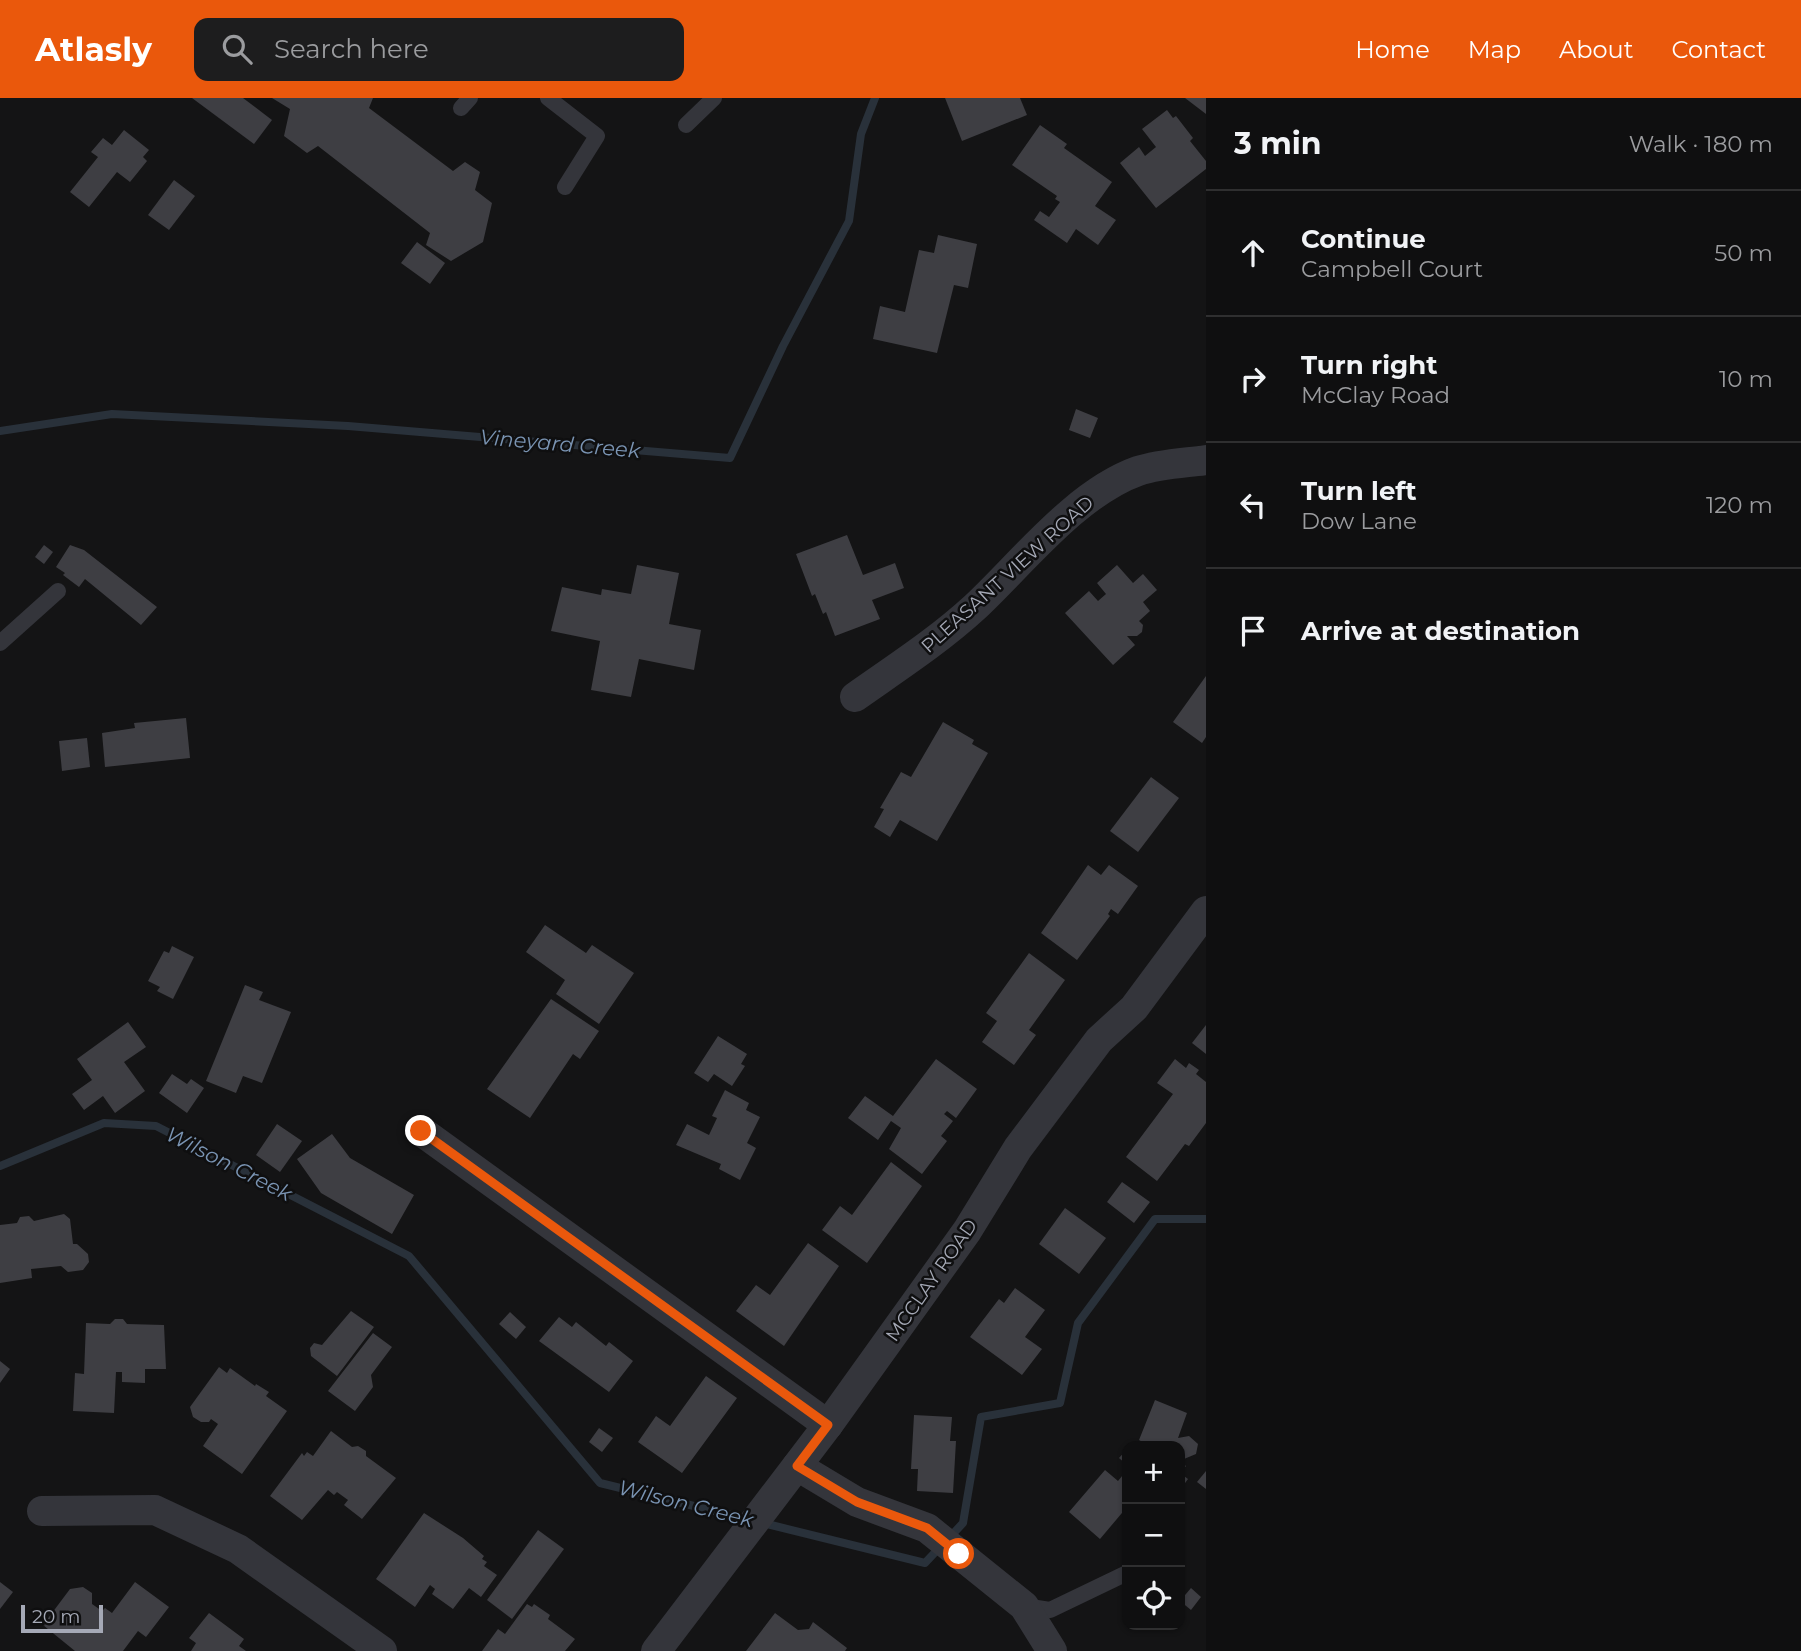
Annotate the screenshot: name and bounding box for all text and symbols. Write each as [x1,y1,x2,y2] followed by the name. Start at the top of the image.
[194,18,684,81] search box
[35,29,152,69] text: Atlasly
[218,30,256,68] icon: search
[274,33,429,65] text: Search here
[1355,35,1430,64] text: Home
[1468,35,1521,64] text: Map
[1559,35,1633,64] text: About
[1671,35,1766,64] text: Contact
[1234,125,1321,162] text: 3 min
[1629,130,1773,158] text: Walk · 180 m
[1301,223,1426,255] text: Continue
[1234,234,1272,272] icon: ahead
[1714,239,1773,267] text: 50 m
[1301,255,1483,283] text: Campbell Court
[1301,349,1437,381] text: Turn right
[1234,360,1272,398] icon: right
[1719,365,1773,393] text: 10 m
[1301,381,1450,409] text: McClay Road
[479,424,643,463] water label: Vineyard Creek
[1301,475,1417,507] text: Turn left
[1234,486,1272,524] icon: left
[917,491,1098,658] street label: PLEASANT VIEW ROAD
[1706,491,1773,519] text: 120 m
[1301,507,1417,535] text: Dow Lane
[1234,612,1272,650] icon: arrive
[1301,615,1580,647] text: Arrive at destination
[405,1115,436,1146] route end
[162,1121,298,1207] water label: Wilson Creek
[881,1215,982,1346] street label: MCCLAY ROAD
[1122,1441,1185,1630] map controls
[1122,1441,1185,1504] button: +
[616,1475,758,1533] water label: Wilson Creek
[1122,1504,1185,1567] button: −
[943,1538,974,1569] route start
[1122,1567,1185,1630] button: locate
[21,1602,103,1634] scale bar
[32,1605,80,1628] text: 20 m

